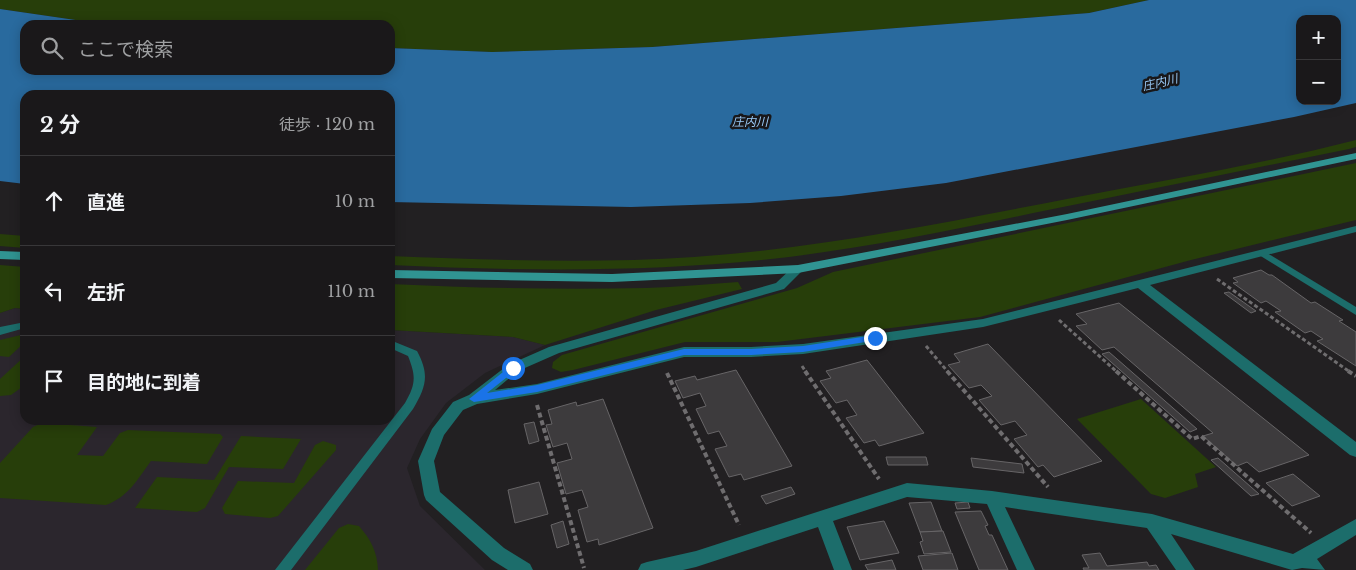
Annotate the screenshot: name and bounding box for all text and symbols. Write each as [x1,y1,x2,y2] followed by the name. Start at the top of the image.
[1296,15,1341,105] map controls
[1296,15,1341,60] button: +
[20,20,395,75] search box
[38,34,66,62] icon: search
[78,38,173,61] text: ここで検索
[1296,60,1341,105] button: −
[1141,70,1181,93] water label: 庄内川
[40,112,80,138] text: 2 分
[279,114,375,134] text: 徒歩 · 120 m
[732,114,770,129] water label: 庄内川
[40,187,68,215] icon: ahead
[87,191,125,214] text: 直進
[335,191,375,211] text: 10 m
[40,277,68,305] icon: left
[87,281,125,304] text: 左折
[328,281,375,301] text: 110 m
[864,327,887,350] route end
[502,357,525,380] route start
[40,367,68,395] icon: arrive
[87,371,201,394] text: 目的地に到着

